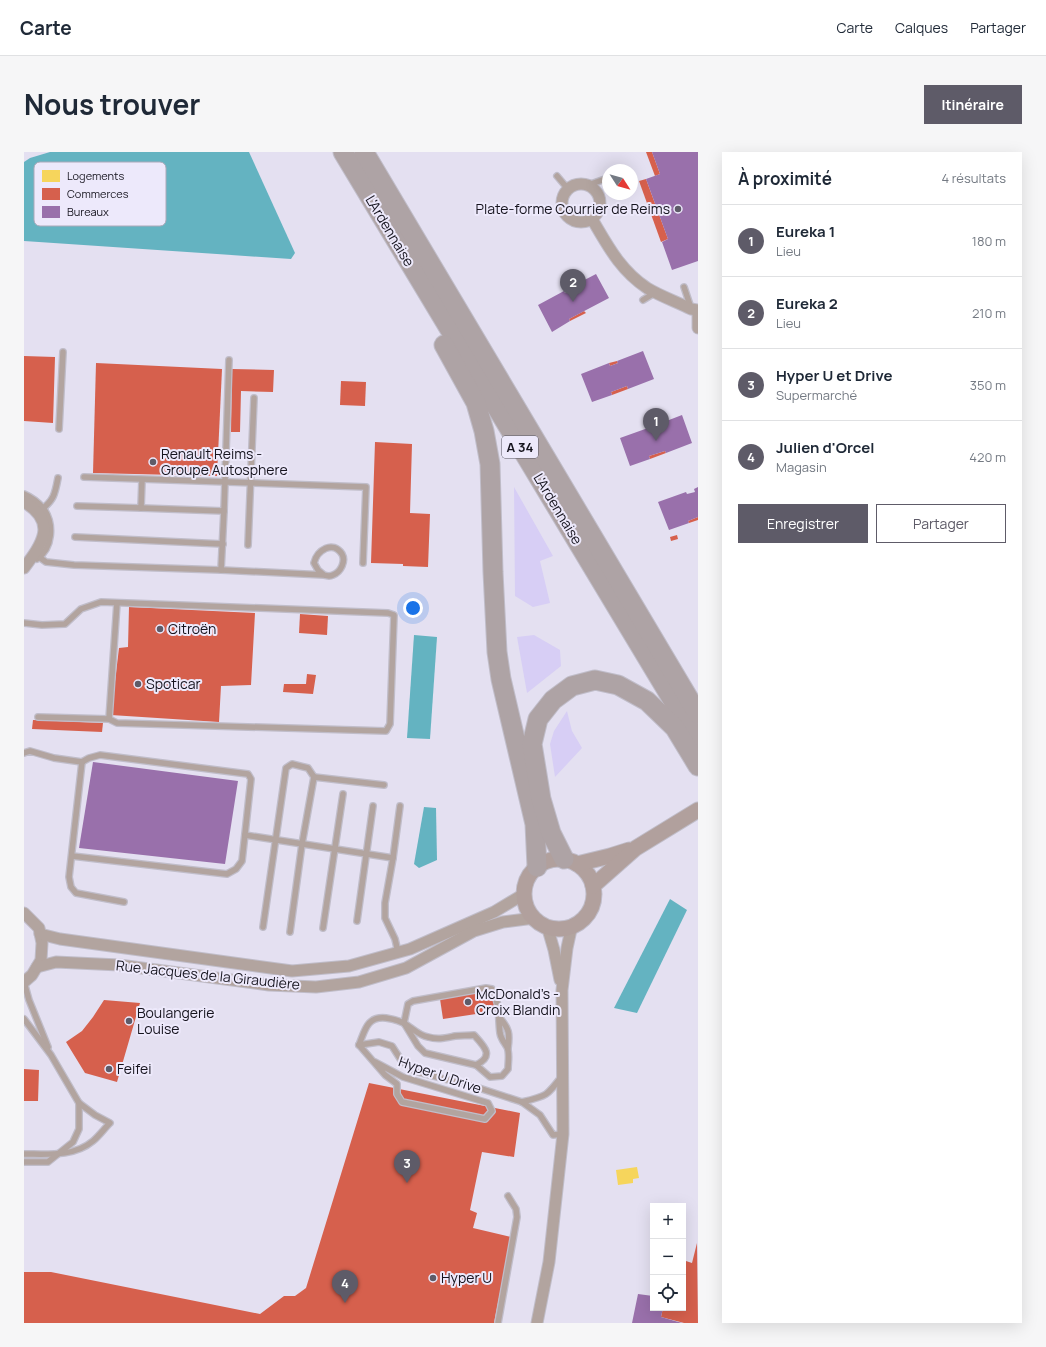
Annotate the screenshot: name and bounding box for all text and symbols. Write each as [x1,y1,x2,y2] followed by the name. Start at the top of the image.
[20,15,72,41] text: Carte
[837,18,873,37] text: Carte
[895,18,948,37] text: Calques
[970,18,1026,37] text: Partager
[24,85,200,123] text: Nous trouver
[924,85,1022,124] button: Itinéraire
[34,162,166,226] legend
[602,164,638,200] north arrow
[738,167,832,190] text: À proximité
[67,168,124,183] text: Logements
[941,169,1006,187] text: 4 résultats
[67,186,129,201] text: Commerces
[362,192,419,270] street label: L'Ardennaise
[476,199,670,218] place label: Plate-forme Courrier de Reims
[67,204,109,219] text: Bureaux
[673,204,683,214] marker: Plate-forme Courrier de Reims
[776,221,835,242] text: Eureka 1
[748,232,754,250] text: 1
[972,232,1006,250] text: 180 m
[776,242,801,260] text: Lieu
[560,269,586,302] pin: 2
[776,293,838,314] text: Eureka 2
[747,304,755,322] text: 2
[972,304,1006,322] text: 210 m
[776,314,801,332] text: Lieu
[776,365,893,386] text: Hyper U et Drive
[747,376,755,394] text: 3
[970,376,1006,394] text: 350 m
[776,386,857,404] text: Supermarché
[643,408,669,441] pin: 1
[502,436,538,458] road number: A 34
[776,437,874,458] text: Julien d'Orcel
[161,444,288,479] place label: Renault Reims - Groupe Autosphere
[747,448,755,466] text: 4
[969,448,1006,466] text: 420 m
[148,457,158,467] marker: Renault Reims - Groupe Autosphere
[776,458,827,476] text: Magasin
[530,470,587,548] street label: L'Ardennaise
[738,504,868,543] button: Enregistrer
[876,504,1006,543] button: Partager
[403,598,423,618] your location
[168,619,216,638] place label: Citroën
[155,624,165,634] marker: Citroën
[146,674,201,693] place label: Spoticar
[133,679,143,689] marker: Spoticar
[115,955,301,994] street label: Rue Jacques de la Giraudière
[476,984,560,1019] place label: McDonald's - Croix Blandin
[463,997,473,1007] marker: McDonald's - Croix Blandin
[137,1003,215,1038] place label: Boulangerie Louise
[124,1016,134,1026] marker: Boulangerie Louise
[396,1051,484,1098] street label: Hyper U Drive
[117,1059,151,1078] place label: Feifei
[104,1064,114,1074] marker: Feifei
[394,1150,420,1183] pin: 3
[650,1203,686,1311] map controls
[650,1203,686,1239] button: +
[650,1239,686,1275] button: −
[441,1268,492,1287] place label: Hyper U
[332,1270,358,1303] pin: 4
[428,1273,438,1283] marker: Hyper U
[650,1275,686,1311] button: locate

